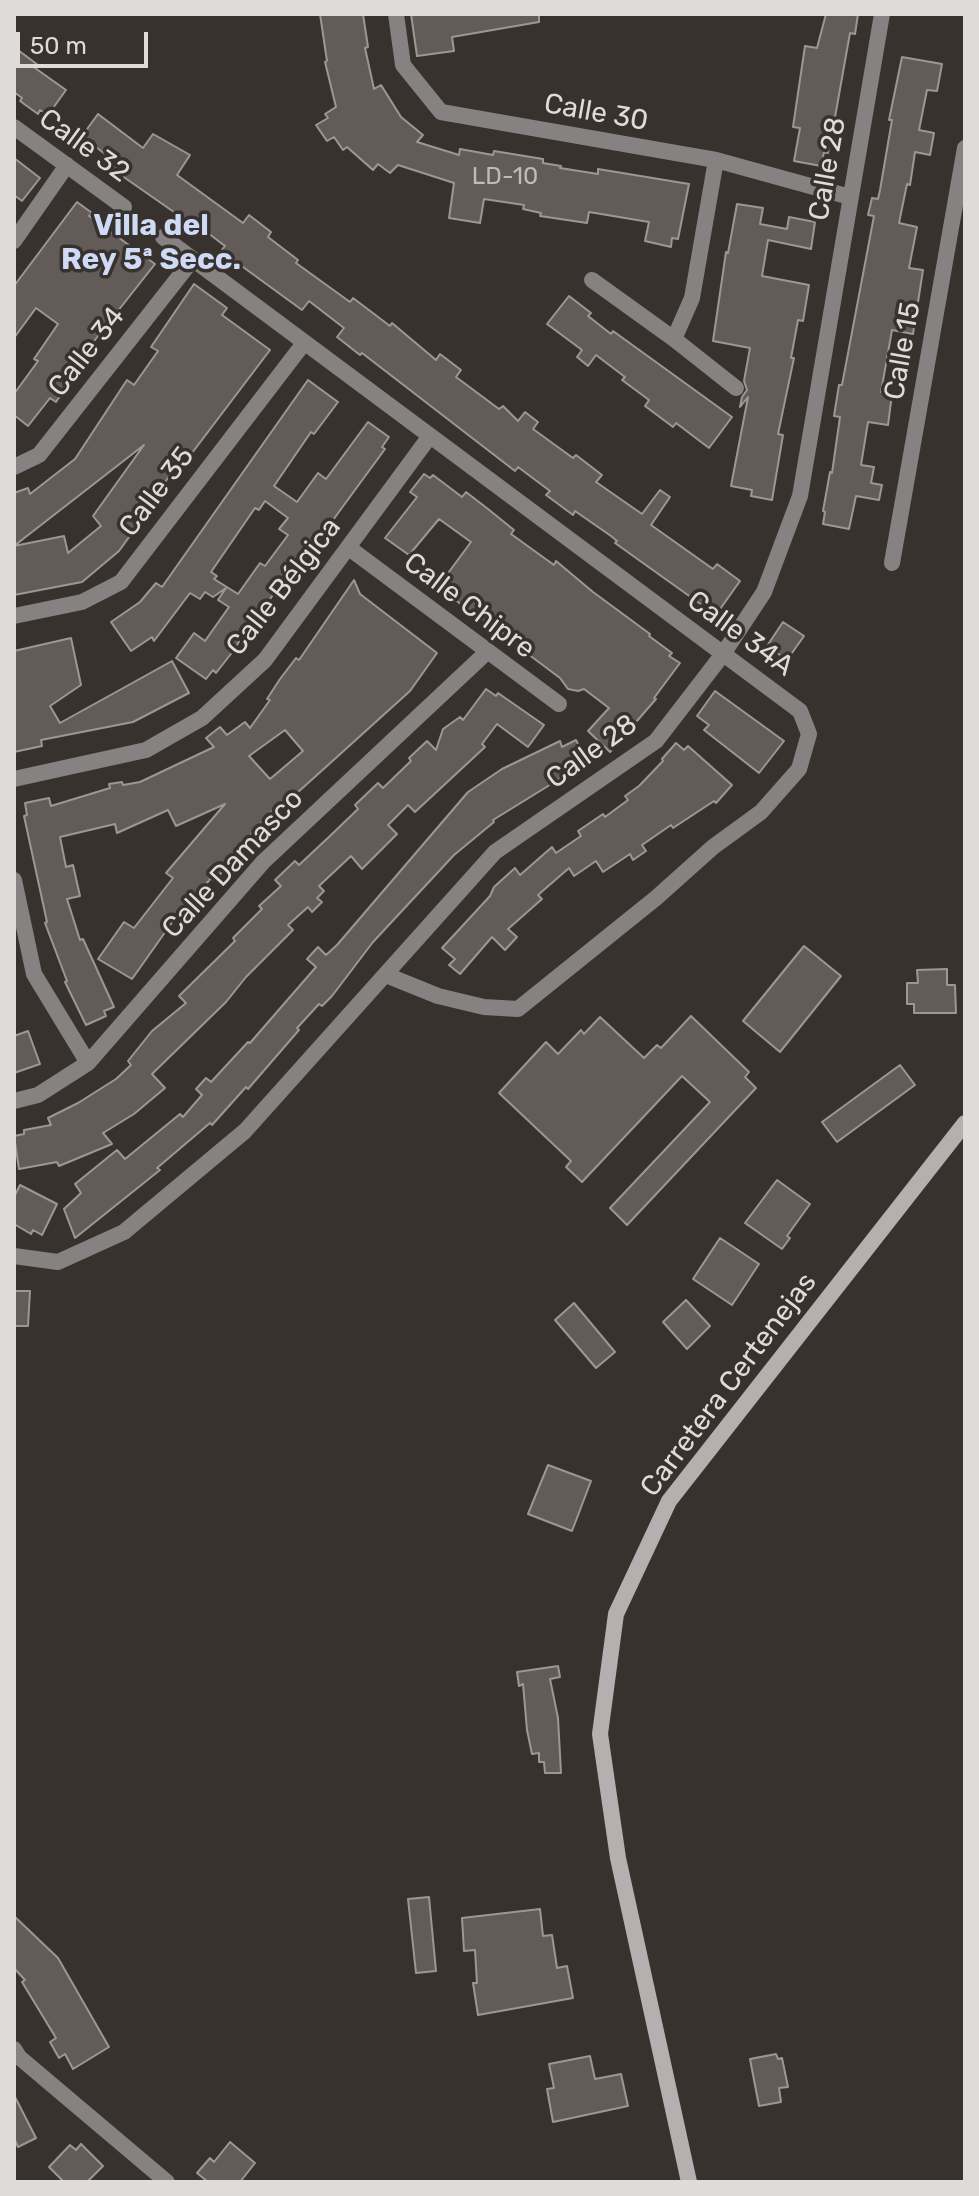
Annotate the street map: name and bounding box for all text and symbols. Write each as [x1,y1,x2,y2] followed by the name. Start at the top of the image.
[20,16,152,66] scale bar
[30,32,87,60] text: 50 m
[541,87,651,139] street label: Calle 30
[32,102,136,190] street label: Calle 32
[802,115,854,223] street label: Calle 28
[472,163,538,191] house number: LD-10
[61,208,241,278] district label: Villa del Rey 5ª Secc.
[878,299,928,403] street label: Calle 15
[42,300,132,404] street label: Calle 34
[112,440,202,544] street label: Calle 35
[220,511,348,663] street label: Calle Bélgica
[397,546,541,666] street label: Calle Chipre
[680,584,800,684] street label: Calle 34A
[540,708,644,796] street label: Calle 28
[156,783,310,945] street label: Calle Damasco
[634,1267,824,1503] street label: Carretera Certenejas

